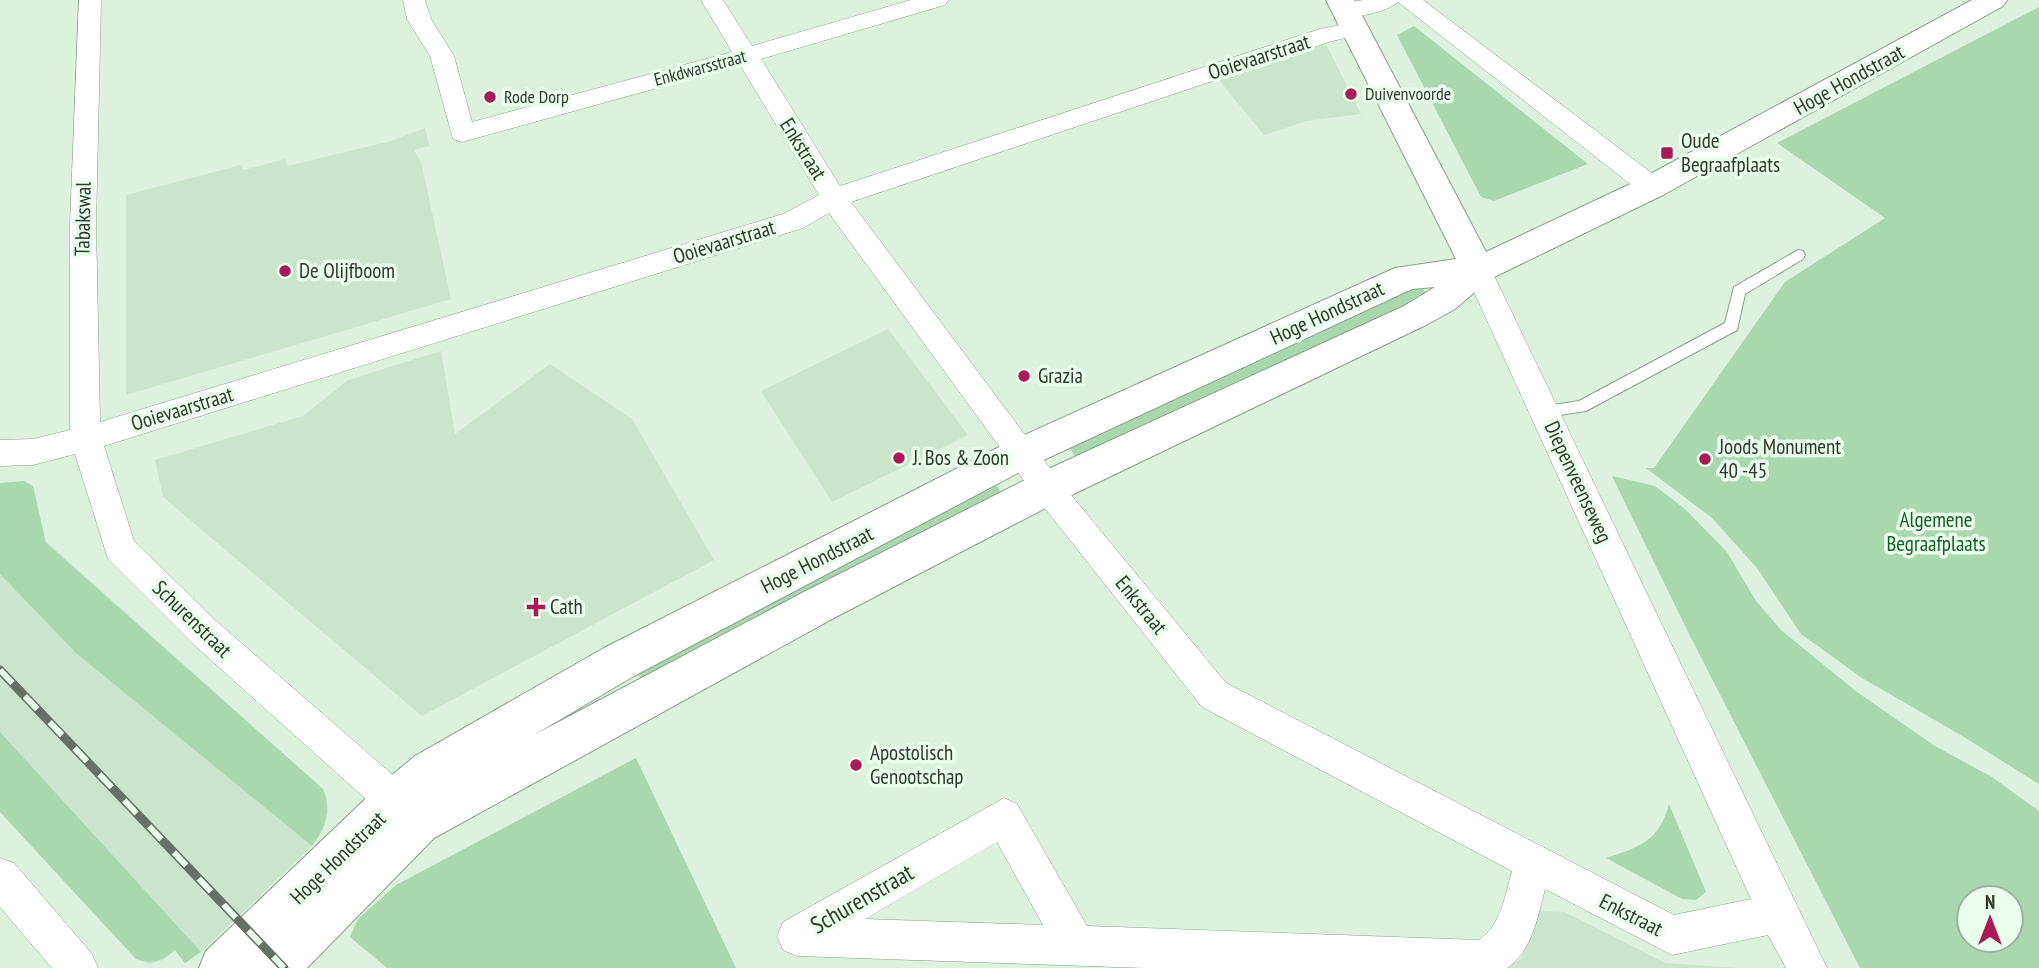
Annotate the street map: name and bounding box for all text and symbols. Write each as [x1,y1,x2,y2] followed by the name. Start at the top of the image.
[1205,27,1313,86] street label: Ooievaarstraat
[1789,38,1909,121] street label: Hoge Hondstraat
[651,44,749,91] street label: Enkdwarsstraat
[1365,82,1451,105] place label: Duivenvoorde
[504,85,569,108] place label: Rode Dorp
[1343,86,1359,102] marker: Duivenvoorde
[482,89,498,105] marker: Rode Dorp
[774,113,833,185] street label: Enkstraat
[1681,127,1780,178] place label: Oude Begraafplaats
[1659,145,1675,161] marker: Oude Begraafplaats
[68,181,97,256] street label: Tabakswal
[670,213,778,270] street label: Ooievaarstraat
[299,257,395,284] place label: De Olijfboom
[277,263,293,279] marker: De Olijfboom
[1266,274,1388,351] street label: Hoge Hondstraat
[1038,362,1083,389] place label: Grazia
[1016,368,1032,384] marker: Grazia
[128,380,236,437] street label: Ooievaarstraat
[1538,417,1618,547] street label: Diepenveenseweg
[1718,433,1841,484] place label: Joods Monument 40 -45
[912,444,1009,471] place label: J. Bos & Zoon
[891,450,907,466] marker: J. Bos & Zoon
[1697,451,1713,467] marker: Joods Monument 40 -45
[1886,506,1986,557] park label: Algemene Begraafplaats
[756,520,878,599] street label: Hoge Hondstraat
[1110,570,1173,640] street label: Enkstraat
[147,574,238,663] street label: Schurenstraat
[550,593,583,620] place label: Cath
[528,599,544,615] marker: Cath
[870,739,964,790] place label: Apostolisch Genootschap
[848,757,864,773] marker: Apostolisch Genootschap
[284,805,391,910] street label: Hoge Hondstraat
[805,856,919,940] street label: Schurenstraat
[1955,884,2025,954] north arrow
[1595,887,1668,942] street label: Enkstraat
[1985,890,1995,914] text: N

